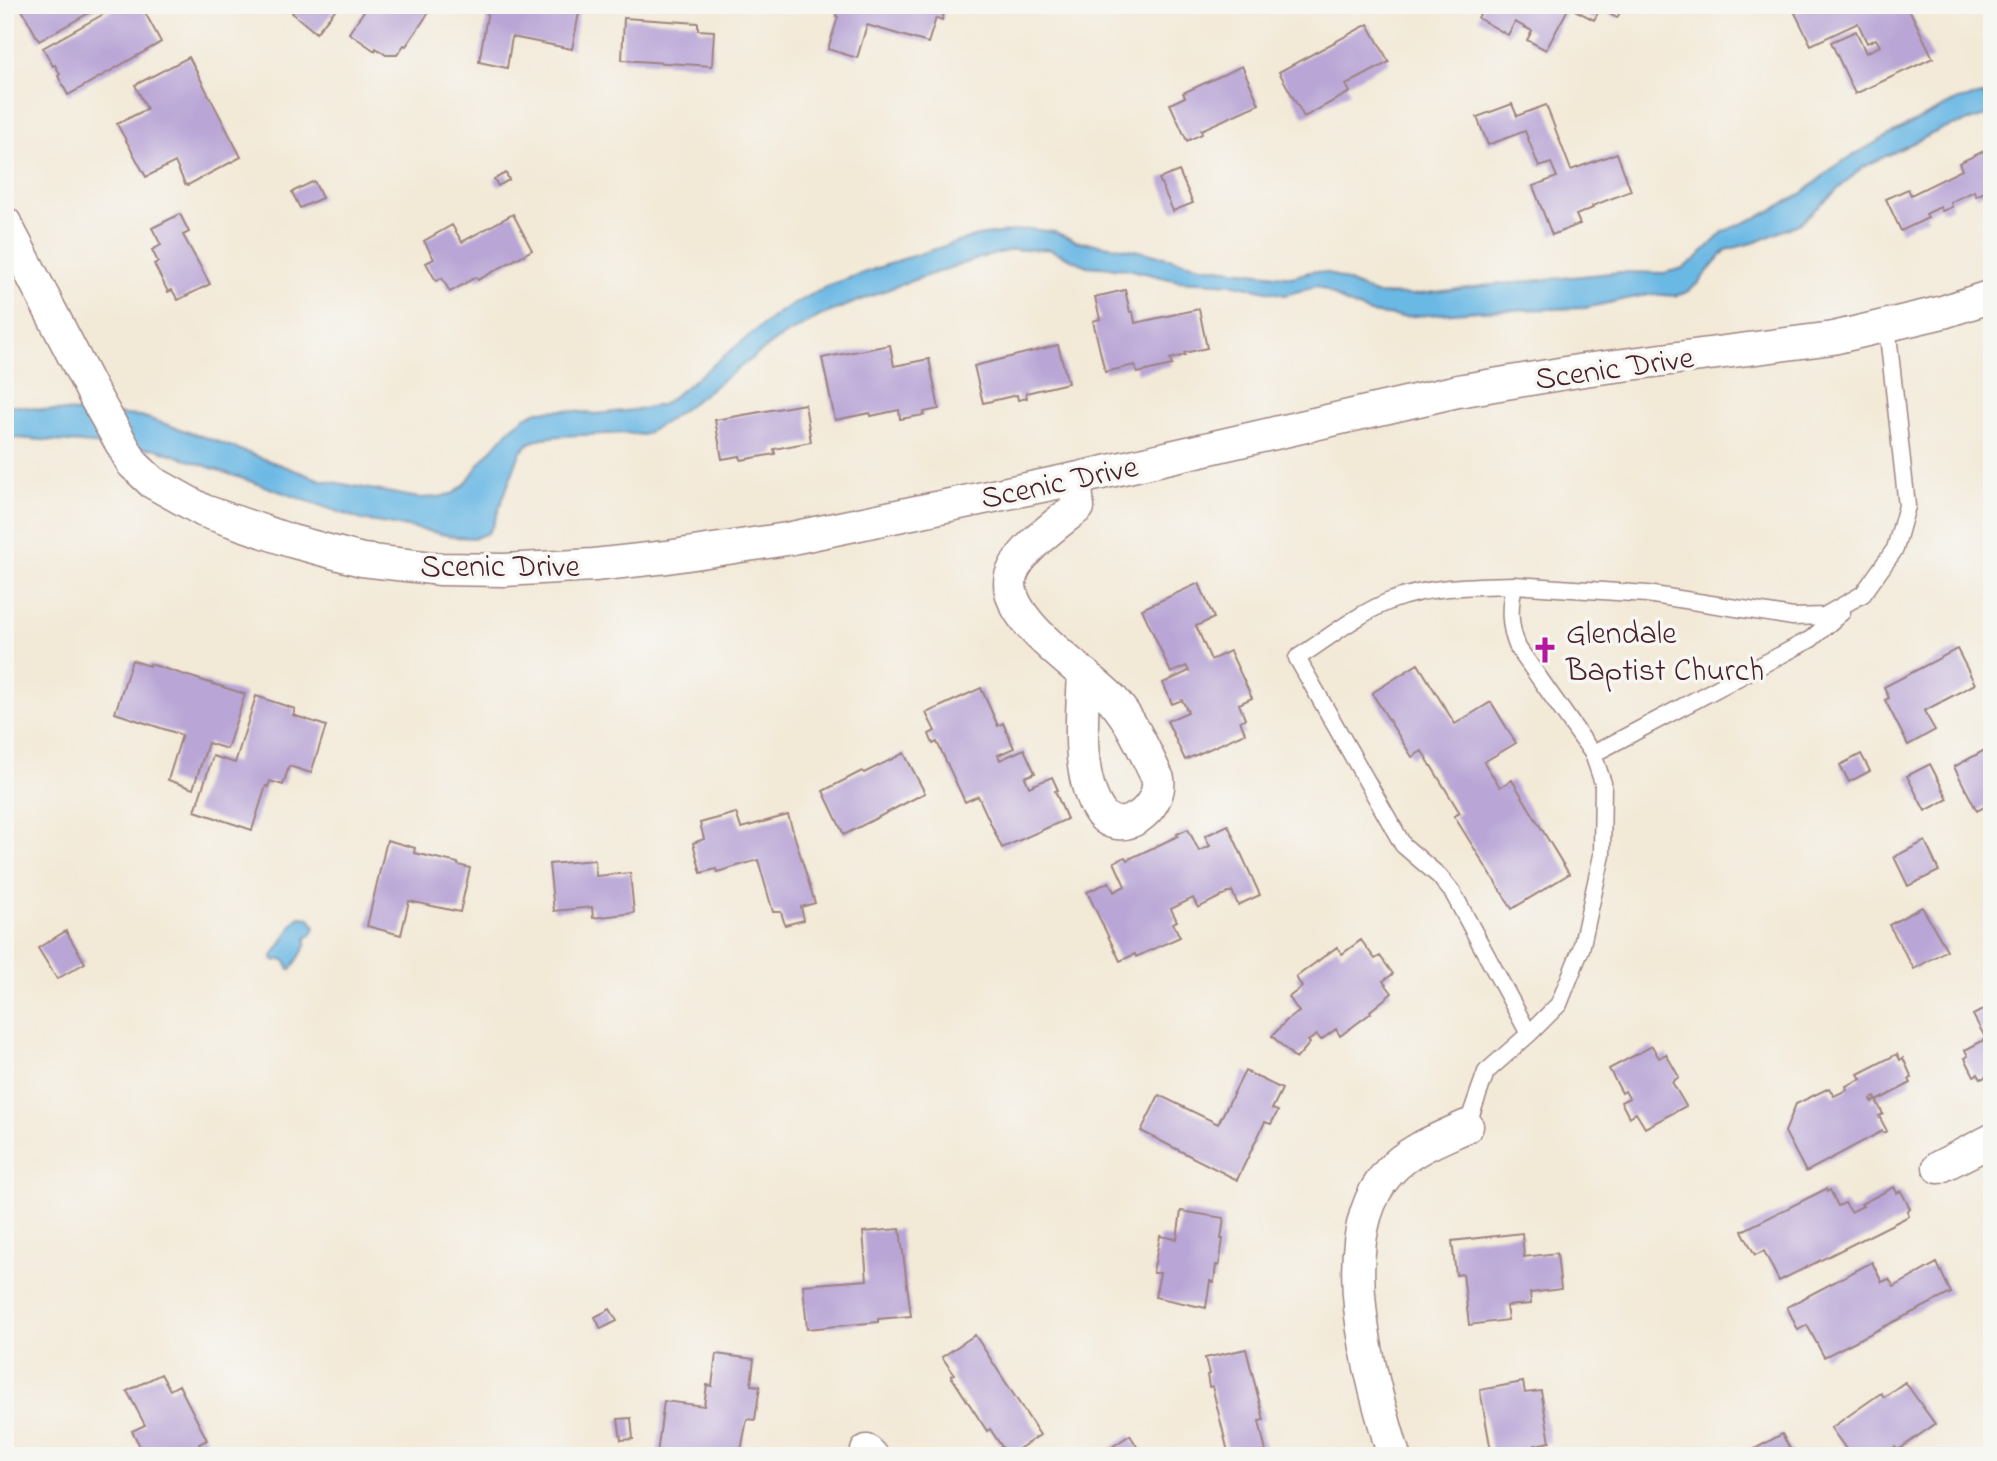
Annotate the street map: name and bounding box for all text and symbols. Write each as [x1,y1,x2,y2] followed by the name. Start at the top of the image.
[1532,336,1697,405] street label: Scenic Drive
[977,445,1143,524] street label: Scenic Drive
[420,545,580,592] street label: Scenic Drive
[1565,612,1764,696] place label: Glendale Baptist Church
[1530,635,1560,665] church icon: Glendale Baptist Church

